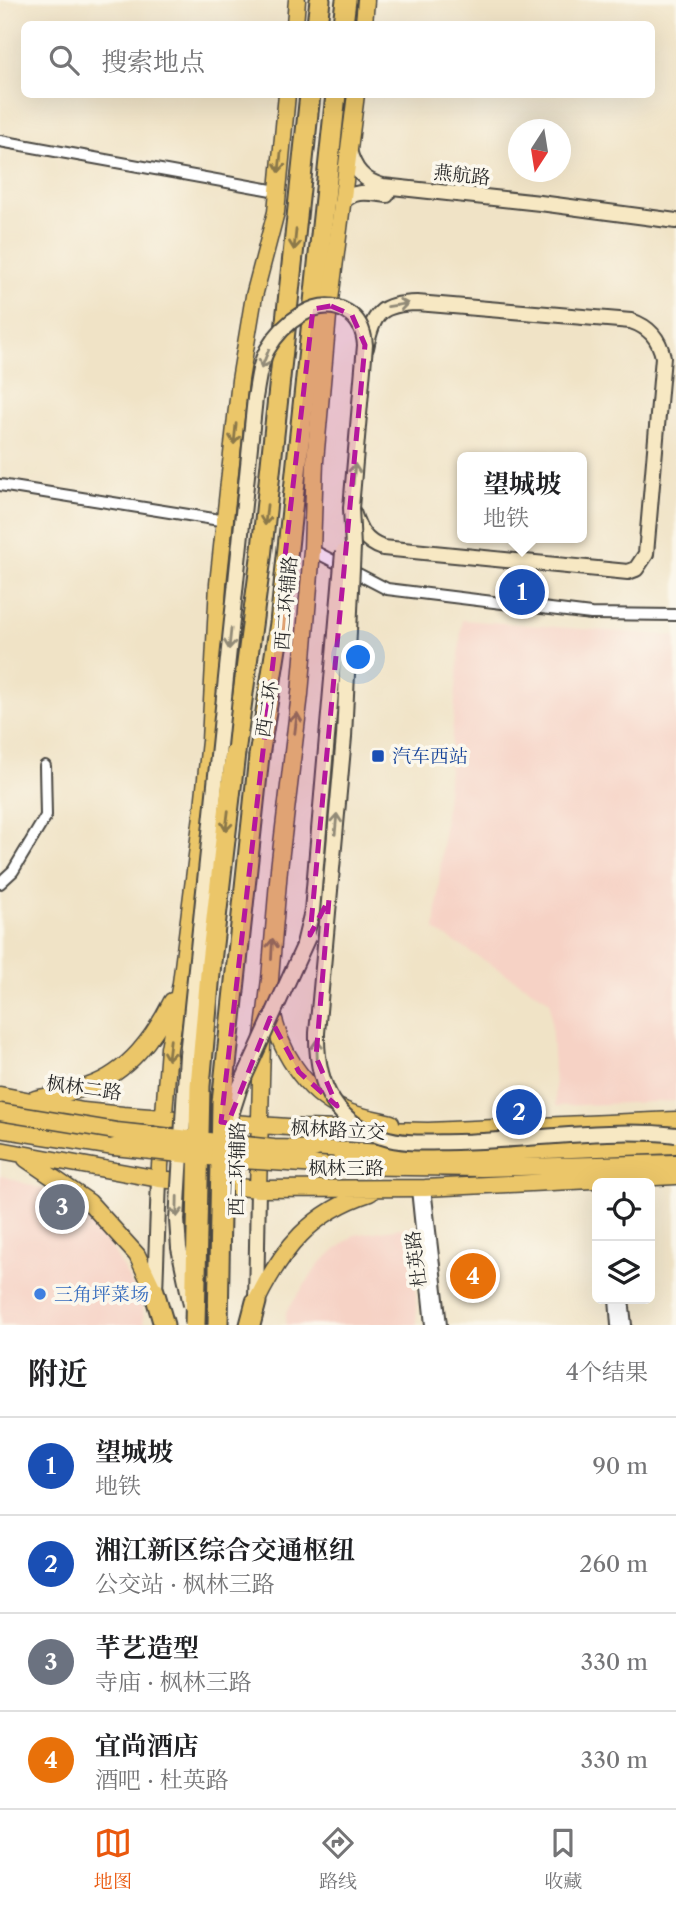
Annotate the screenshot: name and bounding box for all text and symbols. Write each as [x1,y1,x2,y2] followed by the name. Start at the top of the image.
[21,21,655,98] search box
[45,41,83,79] icon: search
[101,46,205,78] text: 搜索地点
[508,119,571,182] north arrow
[273,151,286,173] one-way arrow
[432,161,492,189] street label: 燕航路
[288,228,301,250] one-way arrow
[386,298,409,311] one-way arrow
[257,348,270,369] one-way arrow
[228,423,241,445] one-way arrow
[457,452,587,543] popup
[348,464,361,486] one-way arrow
[483,468,561,500] text: 望城坡
[259,503,272,525] one-way arrow
[483,504,529,532] text: 地铁
[270,555,302,651] street label: 西二环辅路
[499,566,545,618] pin: 1
[223,627,236,650] one-way arrow
[341,640,375,674] your location
[251,679,283,739] street label: 西二环
[290,712,303,735] one-way arrow
[392,745,468,768] place label: 汽车西站
[370,748,386,764] marker: 汽车西站
[220,809,233,832] one-way arrow
[330,813,343,835] one-way arrow
[266,939,279,961] one-way arrow
[162,1038,175,1061] one-way arrow
[311,1039,324,1062] one-way arrow
[45,1071,123,1105] street label: 枫林二路
[496,1086,542,1138] pin: 2
[290,1116,386,1144] street label: 枫林路立交
[225,1121,249,1217] street label: 西二环辅路
[308,1157,384,1180] street label: 枫林三路
[592,1178,655,1304] map controls
[592,1178,655,1241] button: locate
[39,1181,85,1233] pin: 3
[171,1195,184,1218] one-way arrow
[401,1229,431,1289] street label: 杜英路
[592,1241,655,1304] button: layers
[450,1250,496,1302] pin: 4
[54,1283,149,1306] place label: 三角坪菜场
[32,1286,48,1302] marker: 三角坪菜场
[28,1355,88,1392] text: 附近
[566,1358,648,1386] text: 4个结果
[95,1436,173,1468] text: 望城坡
[46,1452,56,1480] text: 1
[592,1452,648,1480] text: 90 m
[95,1472,141,1500] text: 地铁
[95,1534,355,1566] text: 湘江新区综合交通枢纽
[44,1550,58,1578] text: 2
[579,1550,648,1578] text: 260 m
[95,1570,275,1598] text: 公交站 · 枫林三路
[95,1632,199,1664] text: 芊艺造型
[45,1648,58,1676] text: 3
[581,1648,648,1676] text: 330 m
[95,1668,252,1696] text: 寺庙 · 枫林三路
[95,1730,199,1762] text: 宜尚酒店
[44,1746,58,1774] text: 4
[581,1746,648,1774] text: 330 m
[95,1766,229,1794] text: 酒吧 · 杜英路
[94,1824,132,1893] tab: 地图
[319,1824,357,1893] tab: 路线
[544,1824,582,1893] tab: 收藏

